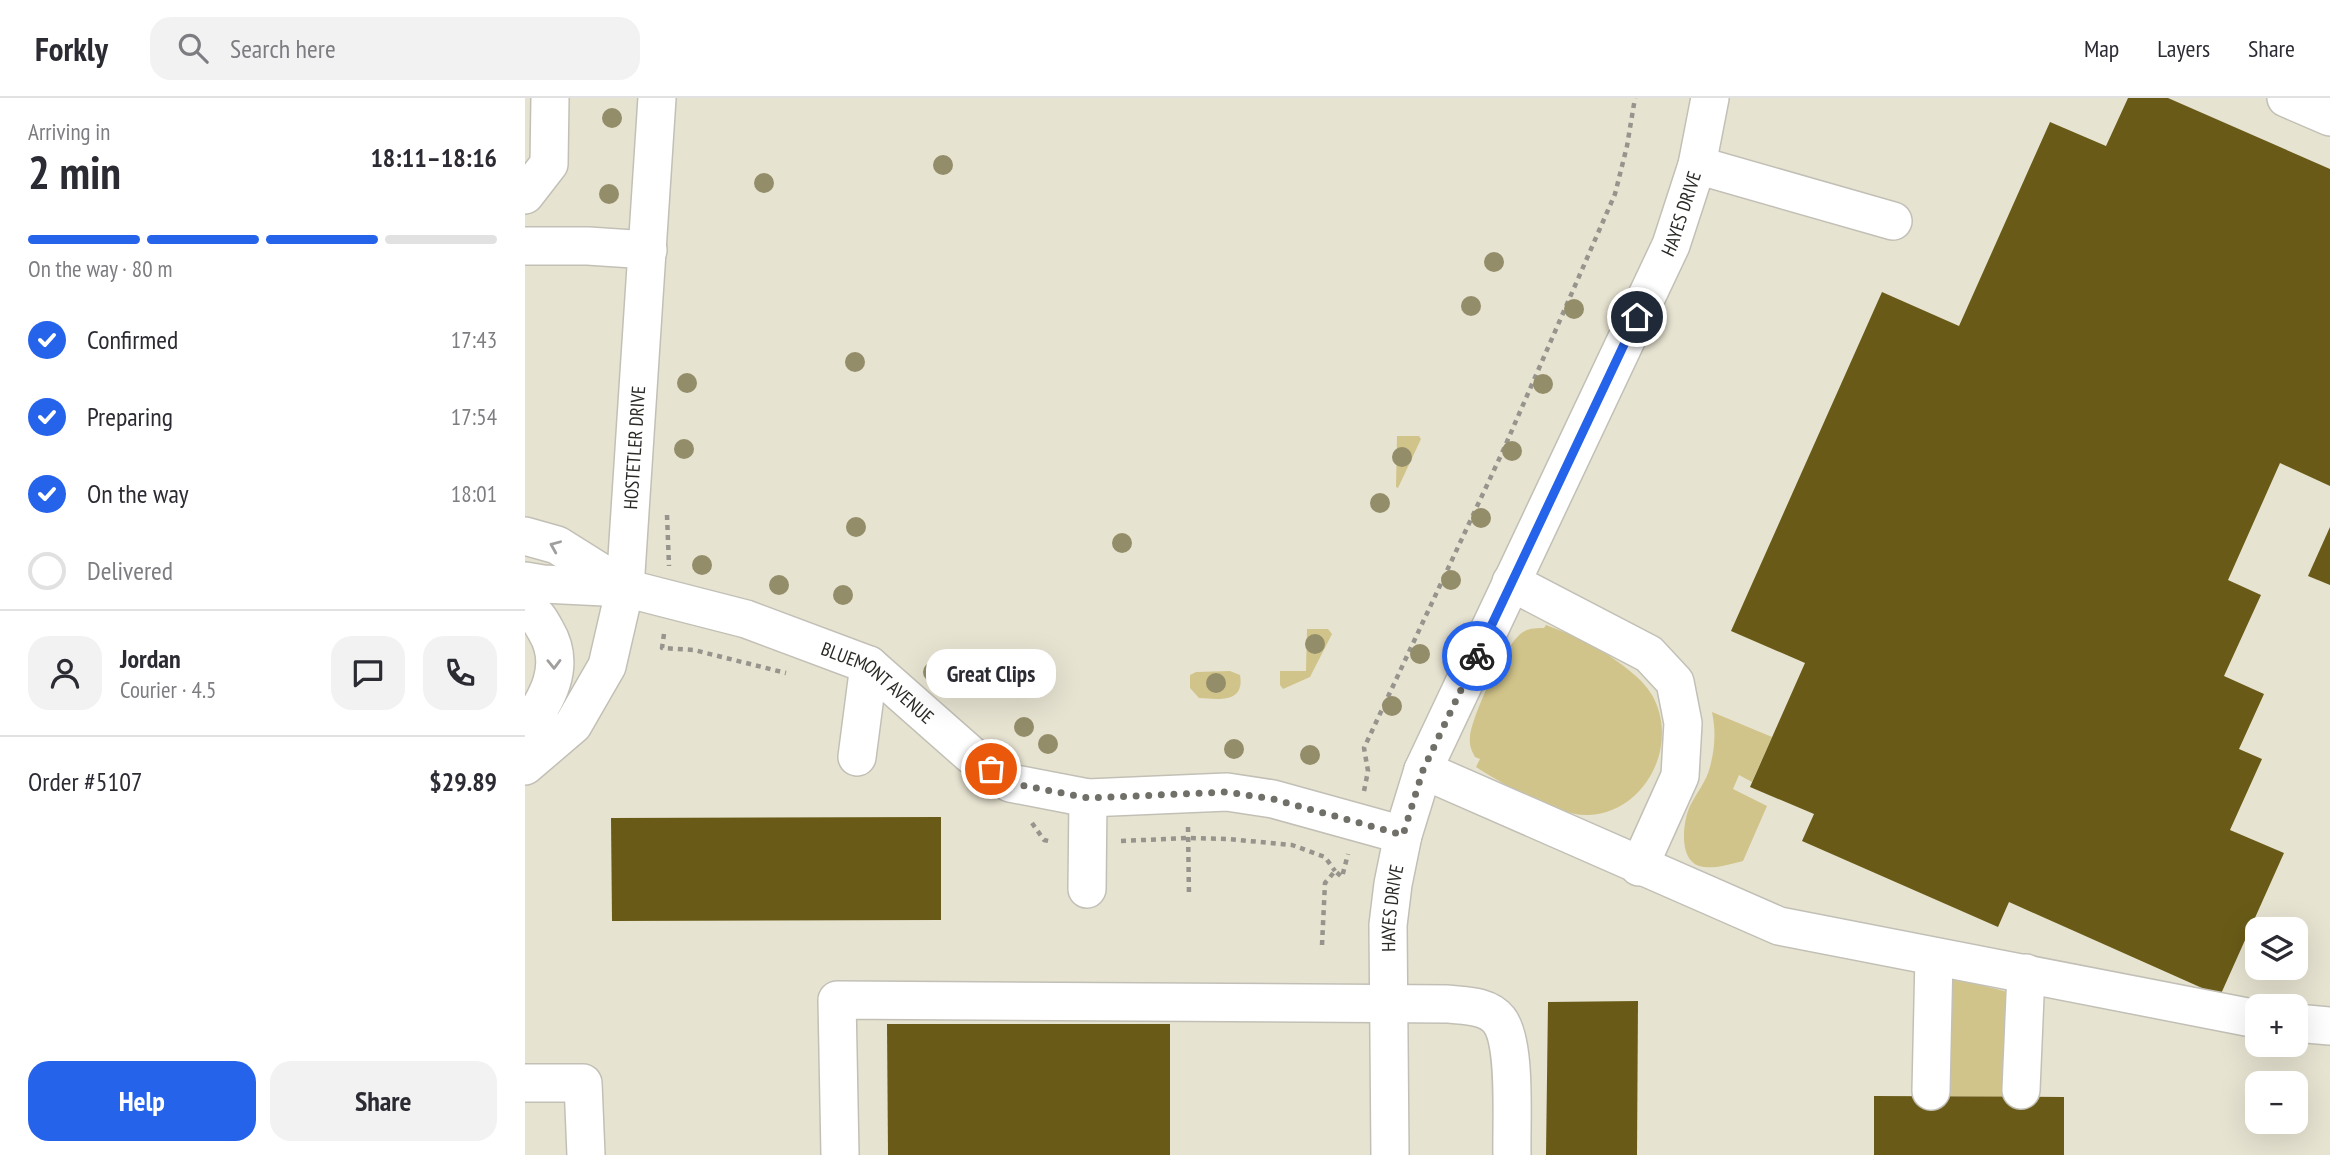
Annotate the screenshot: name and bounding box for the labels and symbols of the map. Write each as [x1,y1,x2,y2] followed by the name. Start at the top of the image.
[1656,168,1706,260] street label: HAYES DRIVE
[1607,287,1667,347] pin
[618,385,650,510] street label: HOSTETLER DRIVE
[550,540,562,554] one-way arrow
[1442,621,1512,691] courier
[818,636,939,729] street label: BLUEMONT AVENUE
[926,650,1056,699] callout: Great Clips
[547,659,562,670] one-way arrow
[961,739,1021,799] pin
[1376,863,1409,952] street label: HAYES DRIVE

